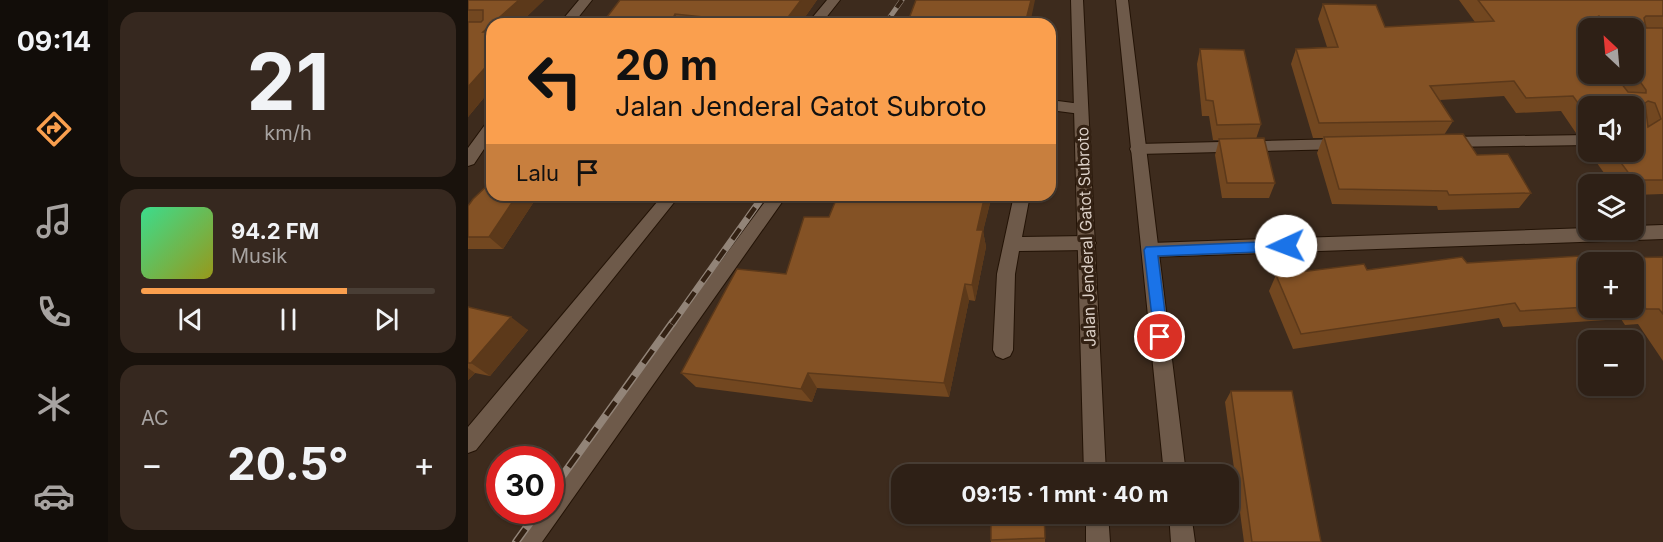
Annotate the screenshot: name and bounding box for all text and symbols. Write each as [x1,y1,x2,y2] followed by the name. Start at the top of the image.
[1578,18,1644,84] north arrow
[1578,18,1644,396] map controls
[17,25,91,58] text: 09:14
[247,34,329,129] text: 21
[615,39,718,90] text: 20 m
[516,42,594,120] icon: left
[615,90,987,123] text: Jalan Jenderal Gatot Subroto
[1578,96,1644,162] button: sound
[33,108,75,150] icon: directions
[264,121,312,145] text: km/h
[1072,127,1100,347] street label: Jalan Jenderal Gatot Subroto
[571,156,604,189] icon: arrive
[516,160,559,186] text: Lalu
[1578,174,1644,240] button: layers
[33,200,75,242] icon: music
[1254,214,1318,278] position arrow
[231,218,319,244] text: 94.2 FM
[231,244,287,268] text: Musik
[1578,252,1644,318] button: +
[33,291,75,333] icon: phone
[174,303,207,336] icon: previous
[272,303,305,336] icon: pause
[370,303,403,336] icon: next
[1134,311,1185,362] pin
[1143,320,1176,353] icon: arrive
[1578,330,1644,396] button: −
[33,383,75,425] icon: climate
[141,406,169,430] text: AC
[227,436,349,491] text: 20.5°
[141,444,163,484] text: −
[413,444,435,484] text: +
[486,446,564,524] speed limit sign: 30
[33,475,75,517] icon: car
[961,481,1169,507] text: 09:15 · 1 mnt · 40 m

